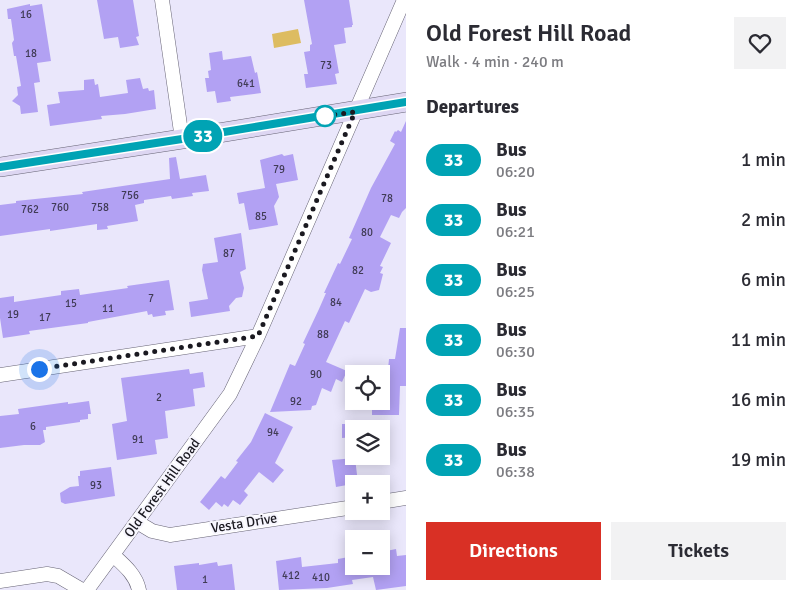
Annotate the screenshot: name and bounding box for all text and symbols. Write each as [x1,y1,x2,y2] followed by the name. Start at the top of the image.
[20,8,32,21] house number: 16
[734,17,786,69] button: heart
[426,18,631,48] text: Old Forest Hill Road
[25,47,37,60] house number: 18
[426,52,564,72] text: Walk · 4 min · 240 m
[320,59,332,72] house number: 73
[237,77,255,90] house number: 641
[426,95,519,119] text: Departures
[314,105,336,127] unlabelled marker
[180,120,226,152] line badge: 33
[193,125,213,147] text: 33
[496,138,527,162] text: Bus
[741,148,786,172] text: 1 min
[444,149,463,171] text: 33
[496,162,535,182] text: 06:20
[273,163,285,176] house number: 79
[121,189,139,202] house number: 756
[381,192,393,205] house number: 78
[496,198,527,222] text: Bus
[51,201,69,214] house number: 760
[91,201,109,214] house number: 758
[21,203,39,216] house number: 762
[741,208,786,232] text: 2 min
[444,209,463,231] text: 33
[255,210,267,223] house number: 85
[496,222,535,242] text: 06:21
[361,226,373,239] house number: 80
[223,247,235,260] house number: 87
[496,258,527,282] text: Bus
[352,264,364,277] house number: 82
[741,268,786,292] text: 6 min
[444,269,463,291] text: 33
[496,282,535,302] text: 06:25
[148,292,154,305] house number: 7
[330,296,342,309] house number: 84
[65,297,77,310] house number: 15
[102,302,114,315] house number: 11
[7,308,19,321] house number: 19
[39,311,51,324] house number: 17
[496,318,527,342] text: Bus
[317,328,329,341] house number: 88
[731,328,786,352] text: 11 min
[444,329,463,351] text: 33
[496,342,535,362] text: 06:30
[27,357,52,382] your location
[345,365,390,575] map controls
[345,365,390,410] button: locate
[310,368,322,381] house number: 90
[496,378,527,402] text: Bus
[731,388,786,412] text: 16 min
[444,389,463,411] text: 33
[156,391,162,404] house number: 2
[290,395,302,408] house number: 92
[496,402,535,422] text: 06:35
[30,420,36,433] house number: 6
[345,420,390,465] button: layers
[267,426,279,439] house number: 94
[132,433,144,446] house number: 91
[120,435,204,541] street label: Old Forest Hill Road
[496,438,527,462] text: Bus
[731,448,786,472] text: 19 min
[444,449,463,471] text: 33
[496,462,535,482] text: 06:38
[345,475,390,520] button: +
[90,479,102,492] house number: 93
[210,509,278,537] street label: Vesta Drive
[426,522,601,580] button: Directions
[611,522,786,580] button: Tickets
[345,530,390,575] button: −
[282,569,300,582] house number: 412
[312,571,330,584] house number: 410
[202,573,208,586] house number: 1

